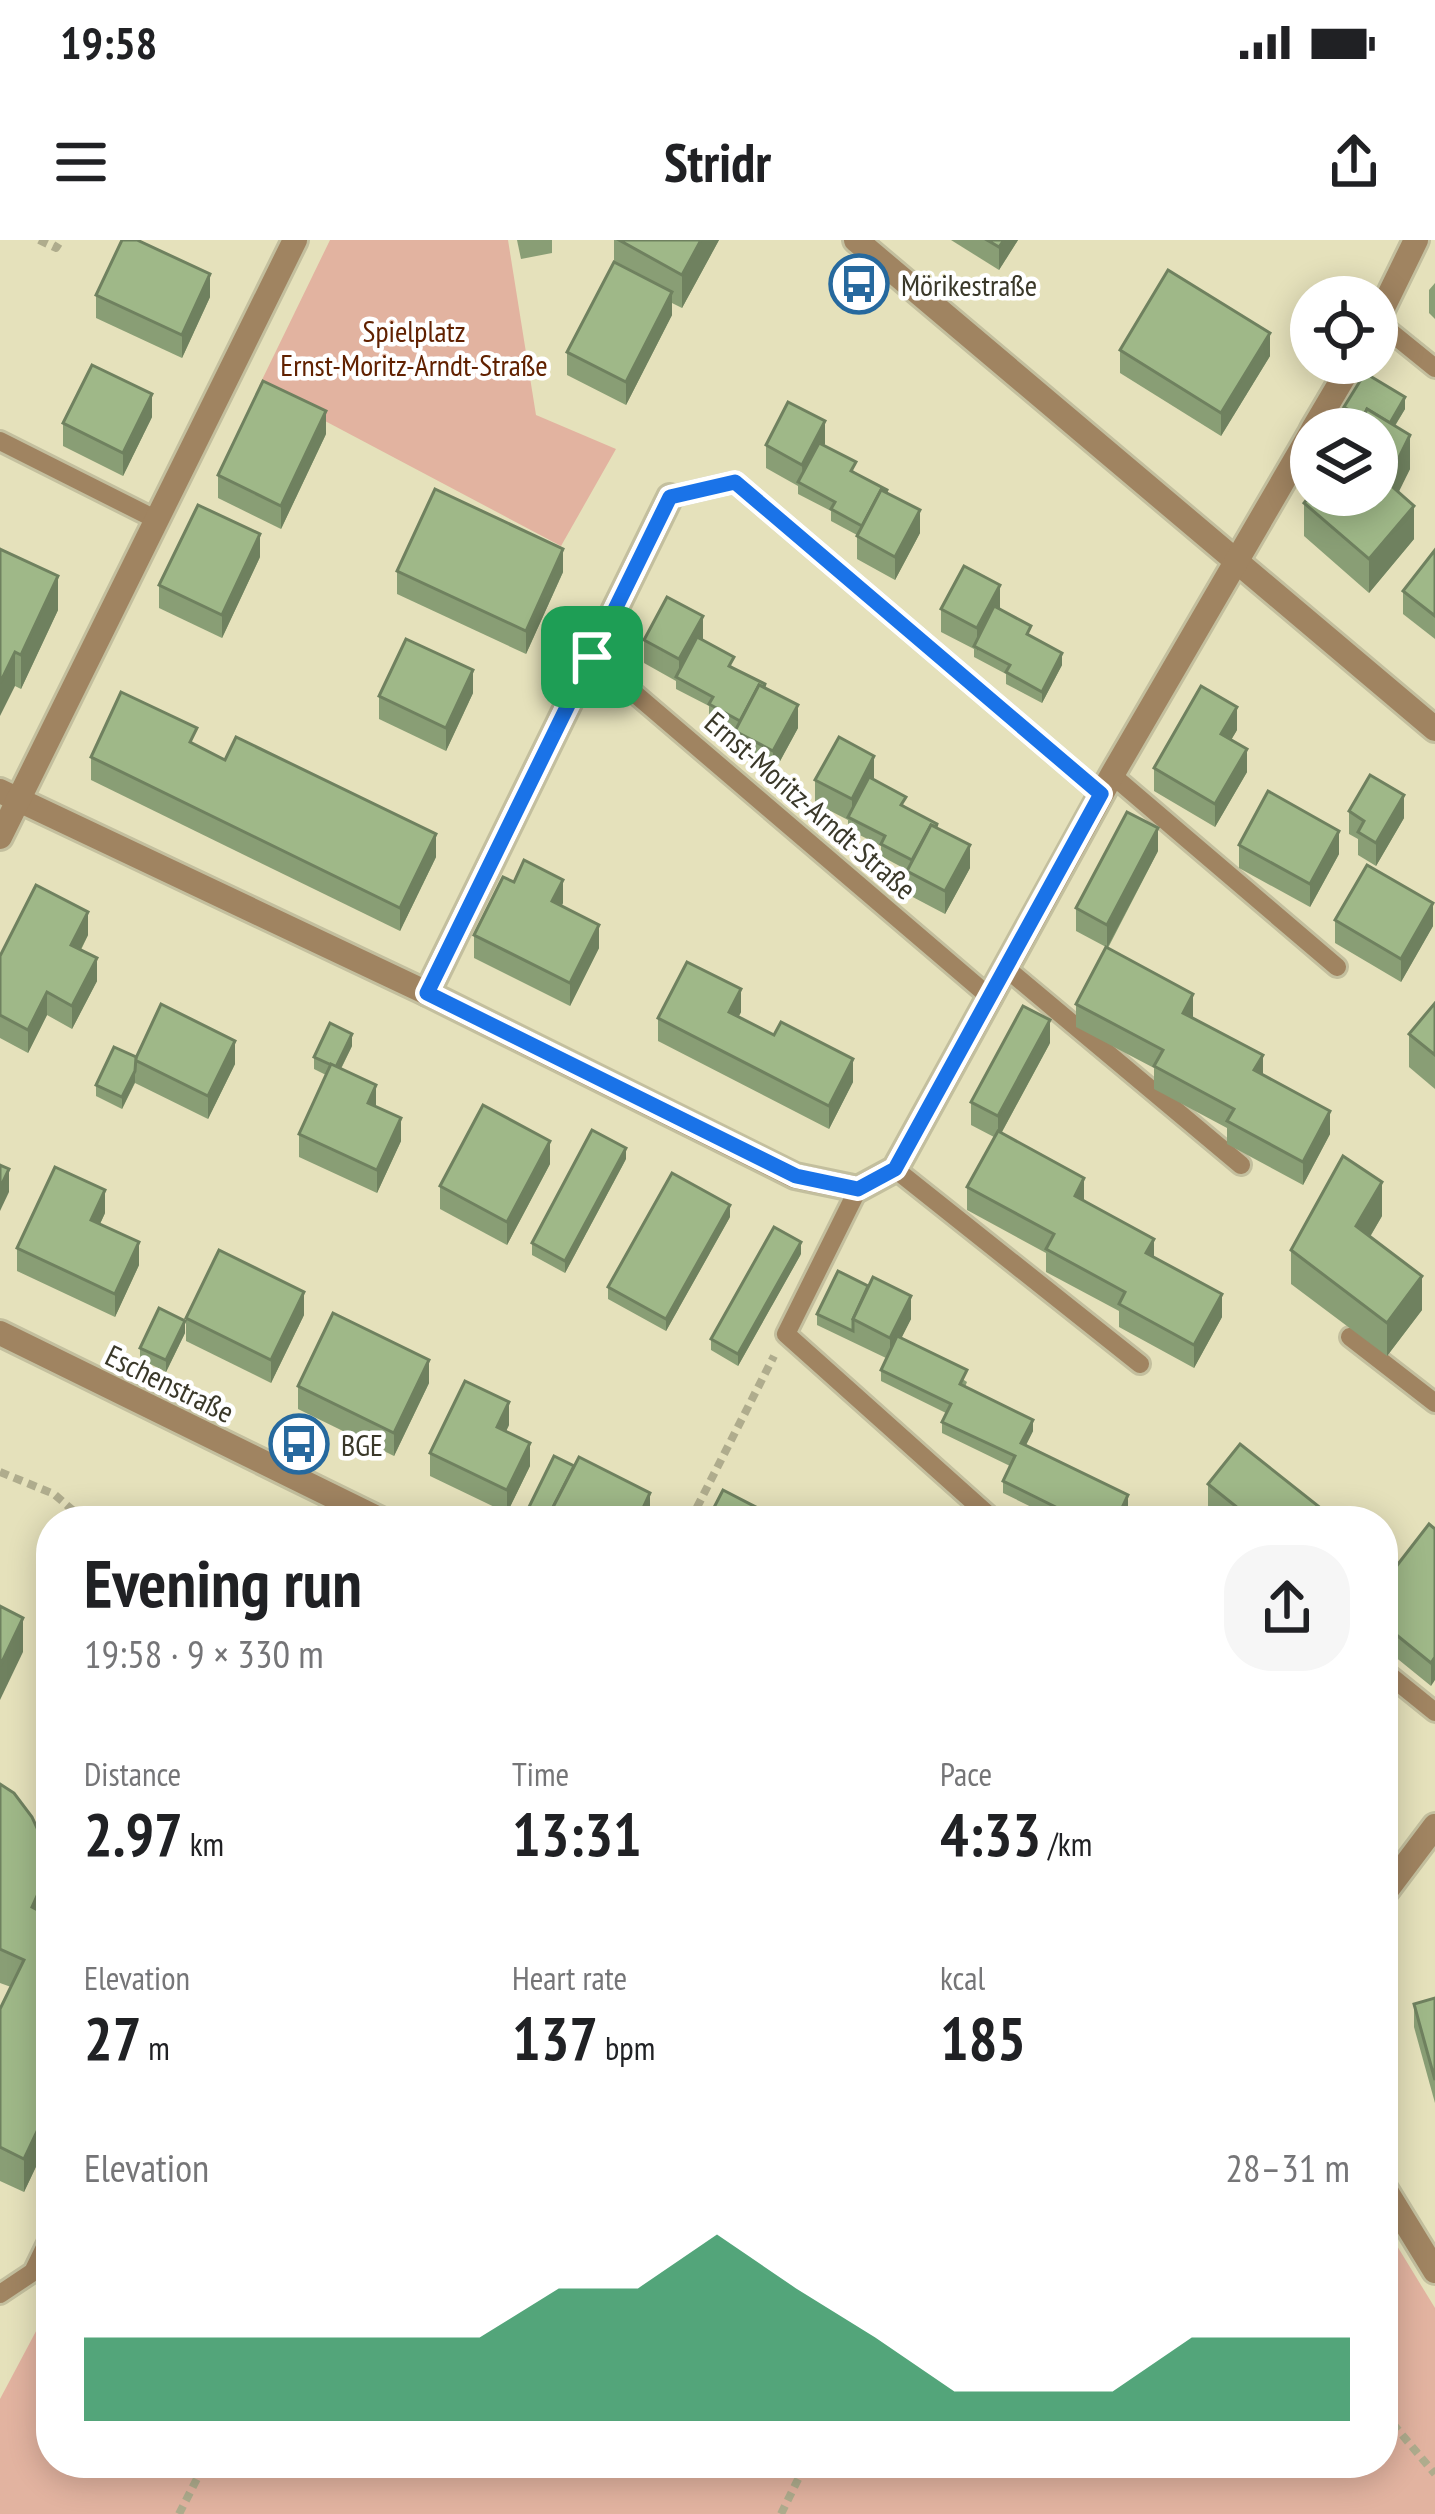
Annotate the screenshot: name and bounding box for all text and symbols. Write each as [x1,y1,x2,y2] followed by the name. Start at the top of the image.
[60,13,157,71] text: 19:58
[664,127,771,197] text: Stridr
[48,129,114,195] icon: menu
[1321,129,1387,195] icon: share
[828,253,890,315] bus stop icon: Mörikestraße
[901,265,1037,304] place label: Mörikestraße
[1290,276,1398,516] map controls
[1290,276,1398,384] button: locate
[280,311,548,384] park label: Spielplatz Ernst-Moritz-Arndt-Straße
[1290,408,1398,516] button: layers
[541,606,643,708] pin
[559,624,625,690] icon: arrive
[697,703,925,907] street label: Ernst-Moritz-Arndt-Straße
[99,1335,241,1431] street label: Eschenstraße
[268,1413,330,1475] bus stop icon: BGE
[341,1425,383,1464] place label: BGE
[84,1540,362,1625] text: Evening run
[1224,1545,1350,1671] button: share
[84,1628,324,1679] text: 19:58 · 9 × 330 m
[84,1752,181,1795] text: Distance
[512,1752,569,1795] text: Time
[940,1752,992,1795] text: Pace
[84,1795,183,1873] text: 2.97
[512,1795,642,1873] text: 13:31
[940,1795,1041,1873] text: 4:33
[183,1822,224,1865] text: km
[1041,1822,1092,1865] text: /km
[84,1956,190,1999] text: Elevation
[512,1956,627,1999] text: Heart rate
[940,1956,985,1999] text: kcal
[84,1999,141,2077] text: 27
[512,1999,598,2077] text: 137
[940,1999,1026,2077] text: 185
[141,2026,170,2069] text: m
[598,2026,655,2069] text: bpm
[84,2142,209,2193] text: Elevation
[1225,2142,1350,2193] text: 28–31 m

